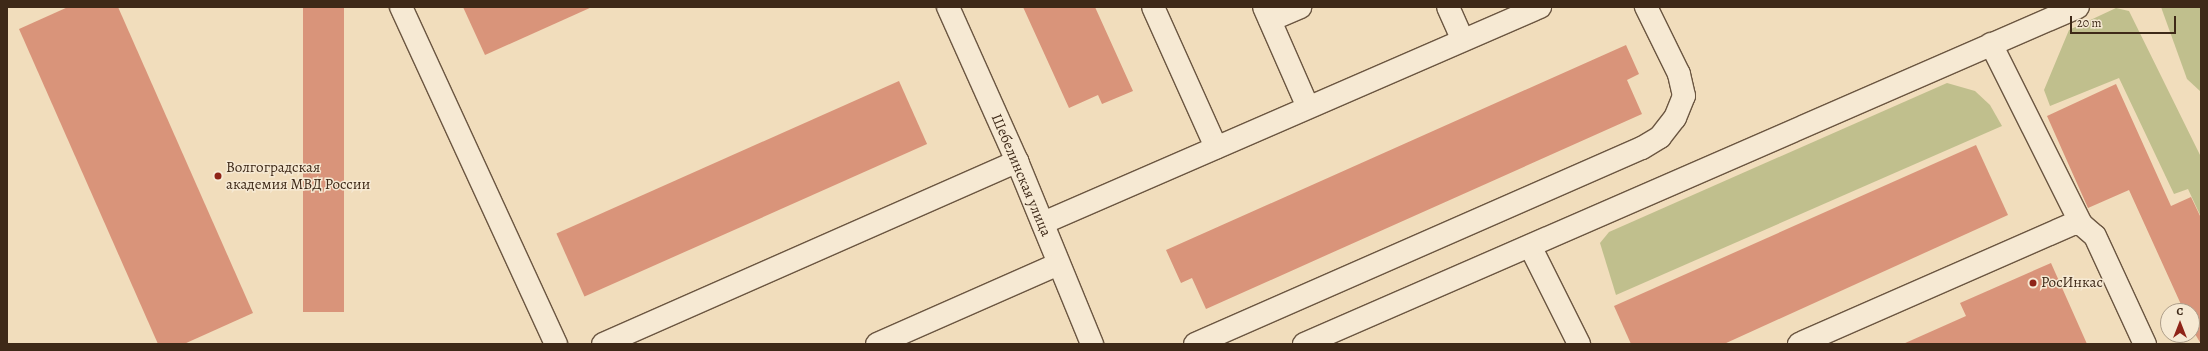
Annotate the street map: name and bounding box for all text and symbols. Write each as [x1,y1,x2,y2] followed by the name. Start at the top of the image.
[2072,8,2178,34] scale bar
[2077,15,2101,31] text: 20 m
[987,111,1055,239] street label: Шебелинская улица
[226,158,370,193] place label: Волгоградская академия МВД России
[213,171,223,181] marker: Волгоградская академия МВД России
[2041,274,2103,292] place label: РосИнкас
[2028,278,2038,288] marker: РосИнкас
[2160,303,2200,343] north arrow
[2177,304,2183,319] text: С

